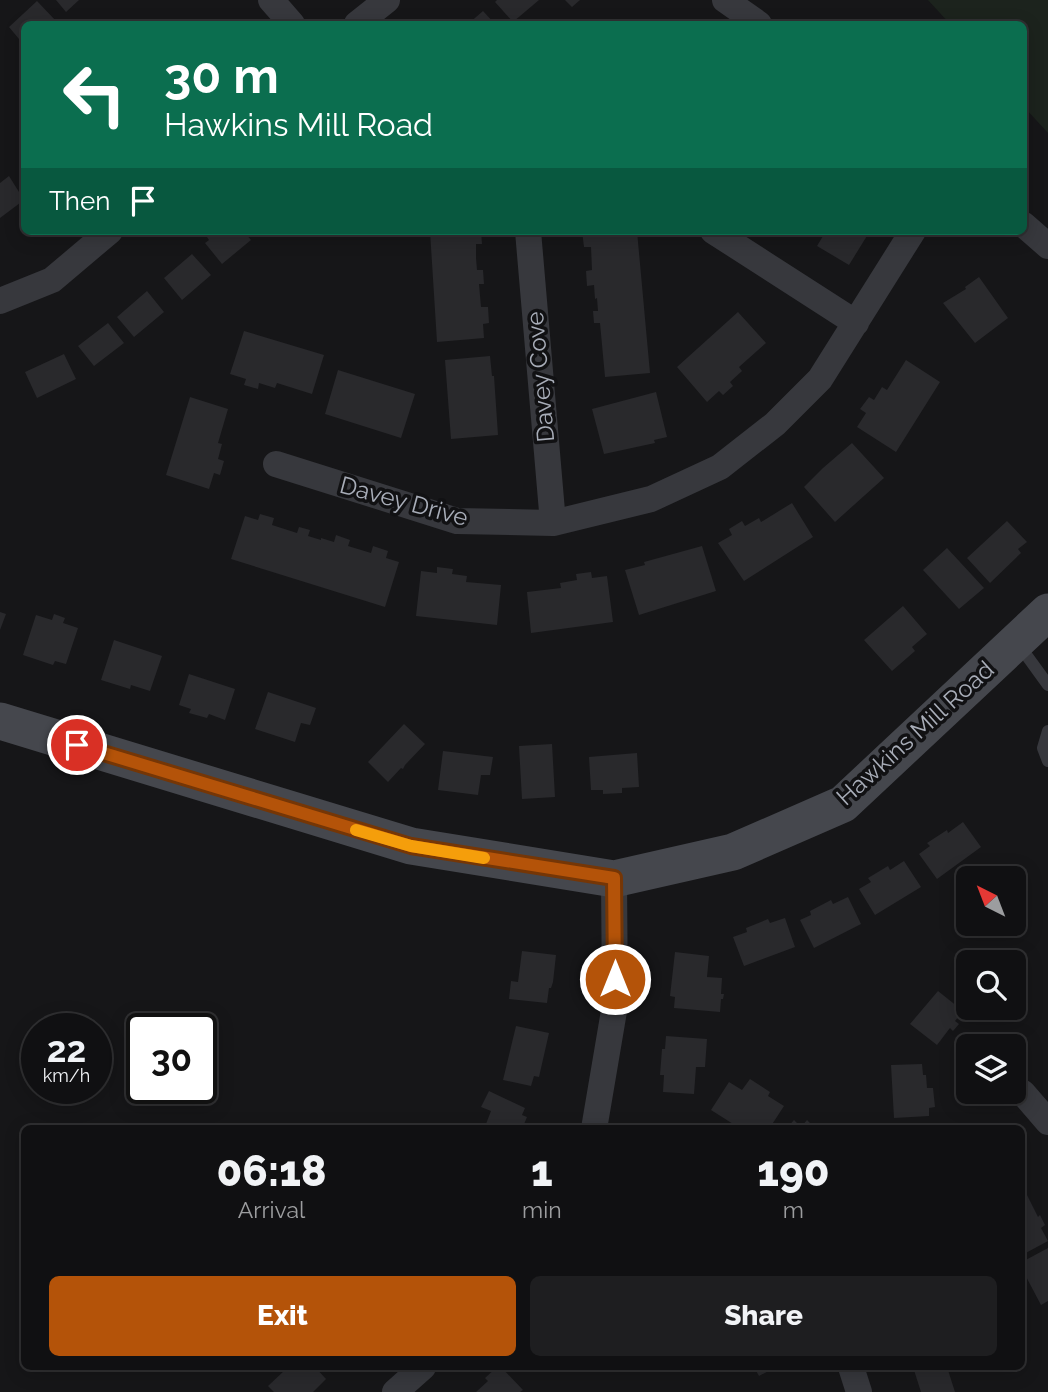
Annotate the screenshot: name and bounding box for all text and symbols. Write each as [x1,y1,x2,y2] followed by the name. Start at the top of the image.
[164,47,279,104] text: 30 m
[49,49,140,140] icon: left
[164,106,433,143] text: Hawkins Mill Road
[124,182,162,220] icon: arrive
[49,186,110,216] text: Then
[520,310,560,444] street label: Davey Cove
[337,470,471,532] street label: Davey Drive
[830,655,1000,811] street label: Hawkins Mill Road
[47,715,107,775] pin
[58,726,96,764] icon: arrive
[956,866,1026,936] north arrow
[956,866,1026,1104] map controls
[578,942,652,1016] position arrow
[956,950,1026,1020] button: search
[126,1013,217,1104] speed limit sign: 30
[47,1029,86,1070] text: 22
[956,1034,1026,1104] button: layers
[43,1065,90,1086] text: km/h
[217,1147,327,1196] text: 06:18
[531,1147,553,1196] text: 1
[757,1147,829,1196] text: 190
[238,1196,305,1223] text: Arrival
[522,1196,562,1223] text: min
[783,1196,804,1223] text: m
[49,1276,516,1356] button: Exit
[530,1276,997,1356] button: Share

